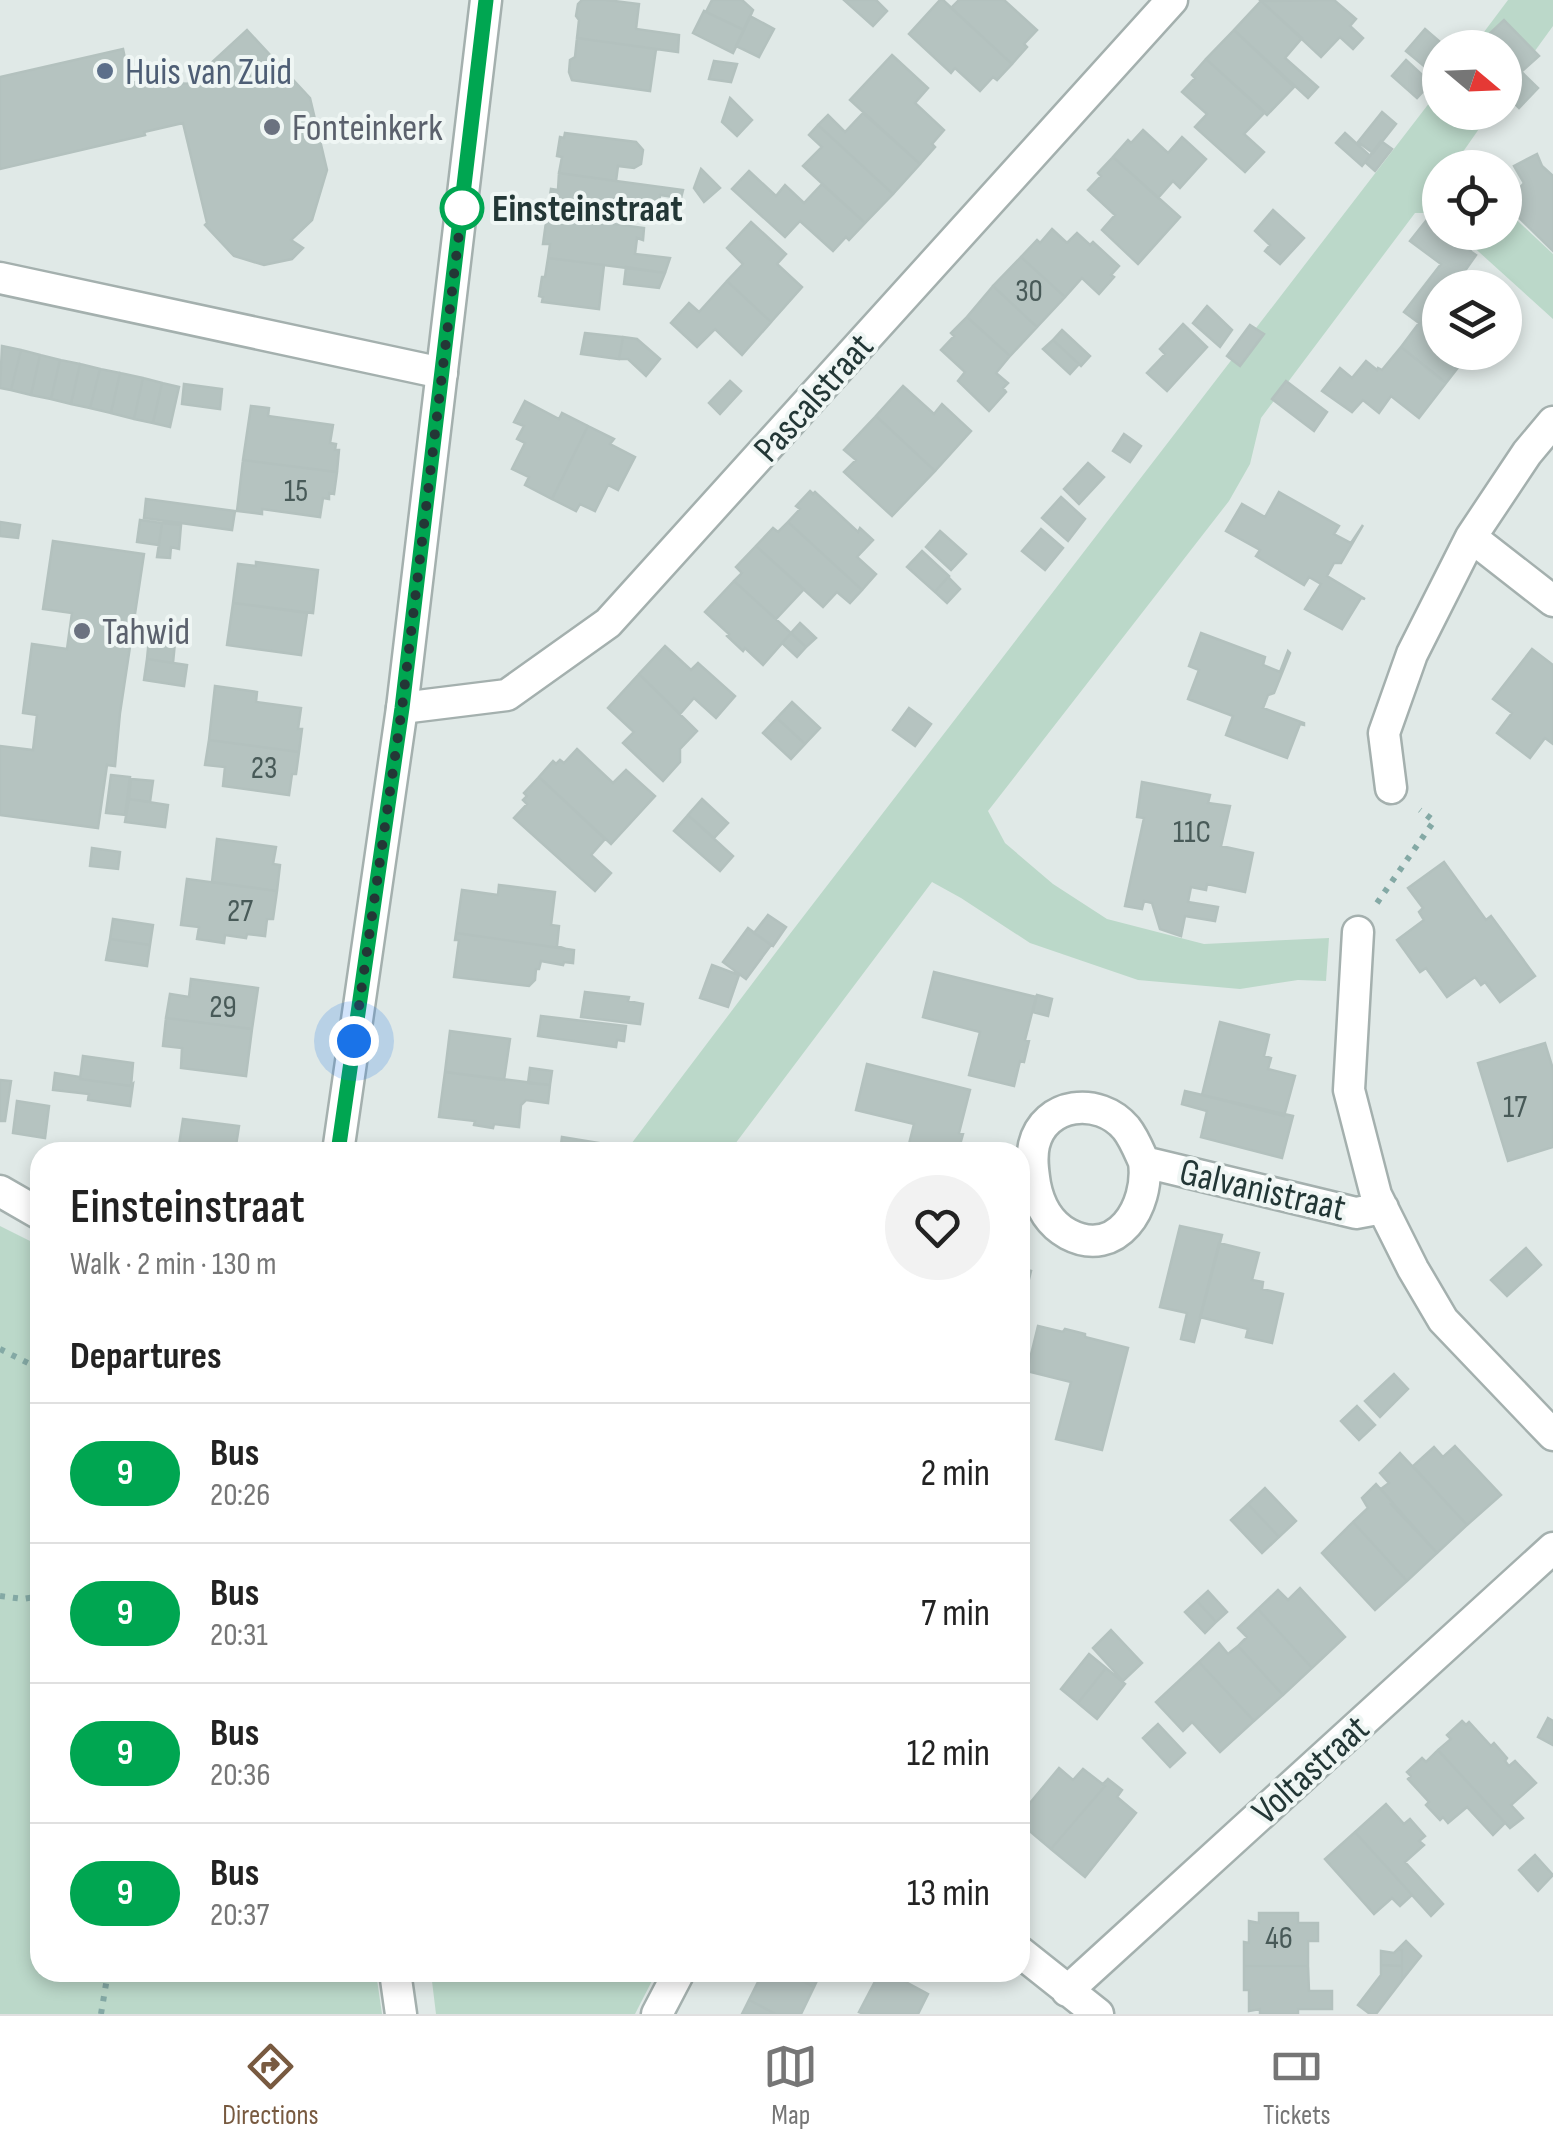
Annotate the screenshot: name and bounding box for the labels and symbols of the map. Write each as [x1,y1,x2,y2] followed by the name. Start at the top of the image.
[1422,30,1522,130] north arrow
[125,50,292,95] place label: Huis van Zuid
[94,60,116,82] marker: Huis van Zuid
[292,106,443,151] place label: Fonteinkerk
[261,116,283,138] marker: Fonteinkerk
[441,187,483,229] marker: Einsteinstraat
[492,187,683,232] place label: Einsteinstraat
[1015,272,1043,311] house number: 30
[745,325,883,471] street label: Pascalstraat
[284,472,308,511] house number: 15
[102,610,190,655] place label: Tahwid
[71,620,93,642] marker: Tahwid
[251,749,277,788] house number: 23
[1173,813,1211,852] house number: 11C
[227,892,253,931] house number: 27
[209,988,237,1027] house number: 29
[329,1016,379,1066] your location
[1503,1088,1527,1127] house number: 17
[1175,1150,1350,1231] street label: Galvanistraat
[1243,1706,1379,1834] street label: Voltastraat
[1265,1919,1293,1958] house number: 46

